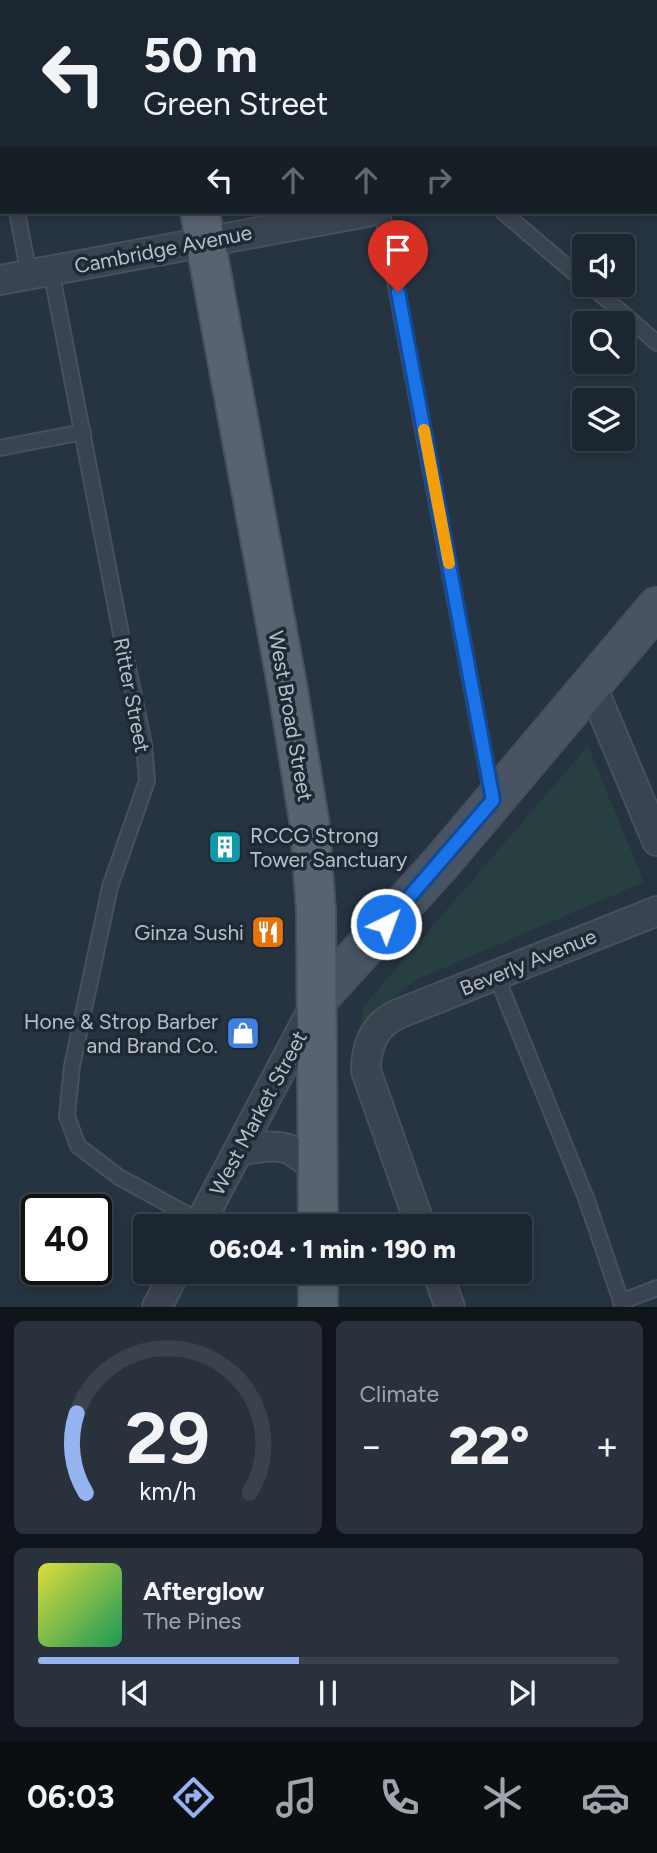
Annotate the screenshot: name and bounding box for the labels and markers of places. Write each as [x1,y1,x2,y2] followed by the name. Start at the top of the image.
[368,220,428,292] pin
[250,823,407,872] place label: RCCG Strong Tower Sanctuary
[206,828,244,866] building icon: RCCG Strong Tower Sanctuary
[249,913,287,951] restaurant icon: Ginza Sushi
[134,920,244,945] place label: Ginza Sushi
[24,1009,218,1058] place label: Hone & Strop Barber and Brand Co.
[224,1014,262,1052] shop icon: Hone & Strop Barber and Brand Co.

